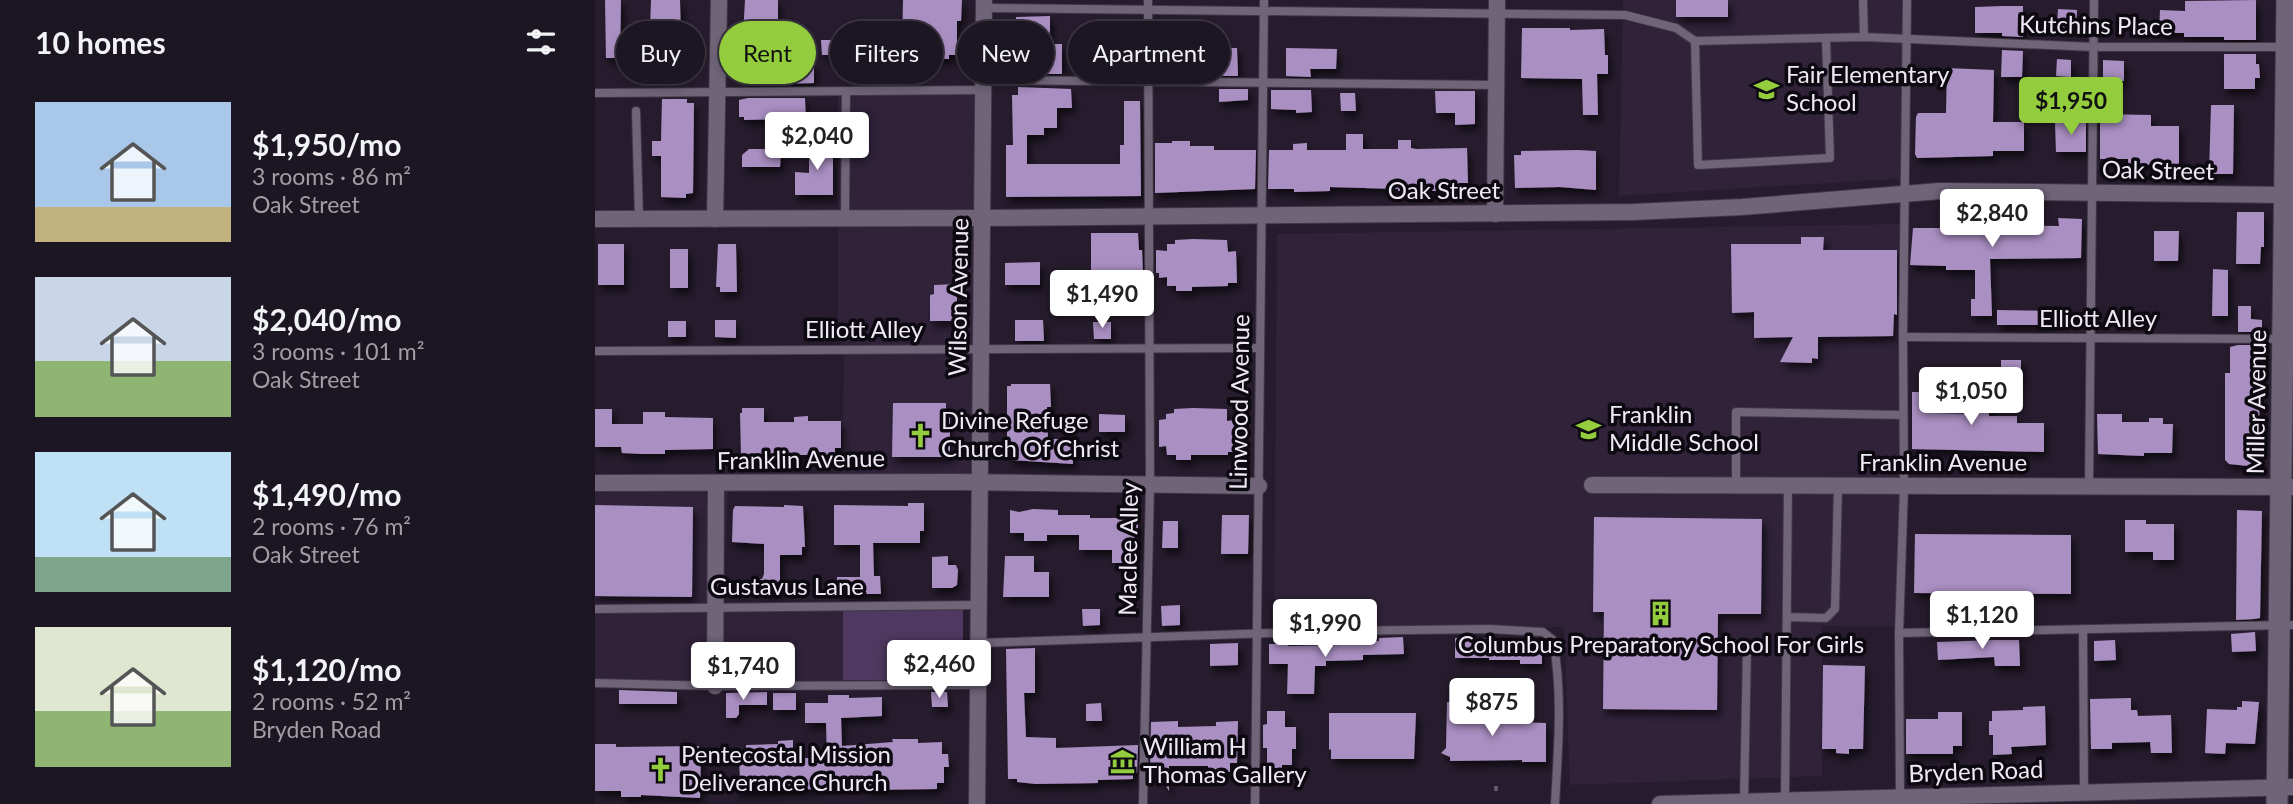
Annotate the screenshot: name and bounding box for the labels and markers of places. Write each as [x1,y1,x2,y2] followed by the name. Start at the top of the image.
[1786,59,1950,116] place label: Fair Elementary School
[1752,75,1780,103] school or university icon: Fair Elementary School
[2014,78,2128,137] pin: $1,950
[760,113,874,172] pin: $2,040
[1935,190,2049,249] pin: $2,840
[1045,270,1159,330] pin: $1,490
[1914,368,2028,427] pin: $1,050
[1609,399,1759,456] place label: Franklin Middle School
[941,405,1120,462] place label: Divine Refuge Church Of Christ
[1575,415,1603,443] school or university icon: Franklin Middle School
[907,421,935,449] church icon: Divine Refuge Church Of Christ
[1925,592,2039,651] pin: $1,120
[1268,600,1382,659] pin: $1,990
[1647,600,1675,628] building icon: Columbus Preparatory School For Girls
[1458,629,1864,658] place label: Columbus Preparatory School For Girls
[882,640,996,700] pin: $2,460
[686,642,800,702] pin: $1,740
[1451,678,1533,738] pin: $875
[1143,731,1307,788] place label: William H Thomas Gallery
[681,739,891,796] place label: Pentecostal Mission Deliverance Church
[1109,747,1137,775] museum icon: William H Thomas Gallery
[647,755,675,783] church icon: Pentecostal Mission Deliverance Church

